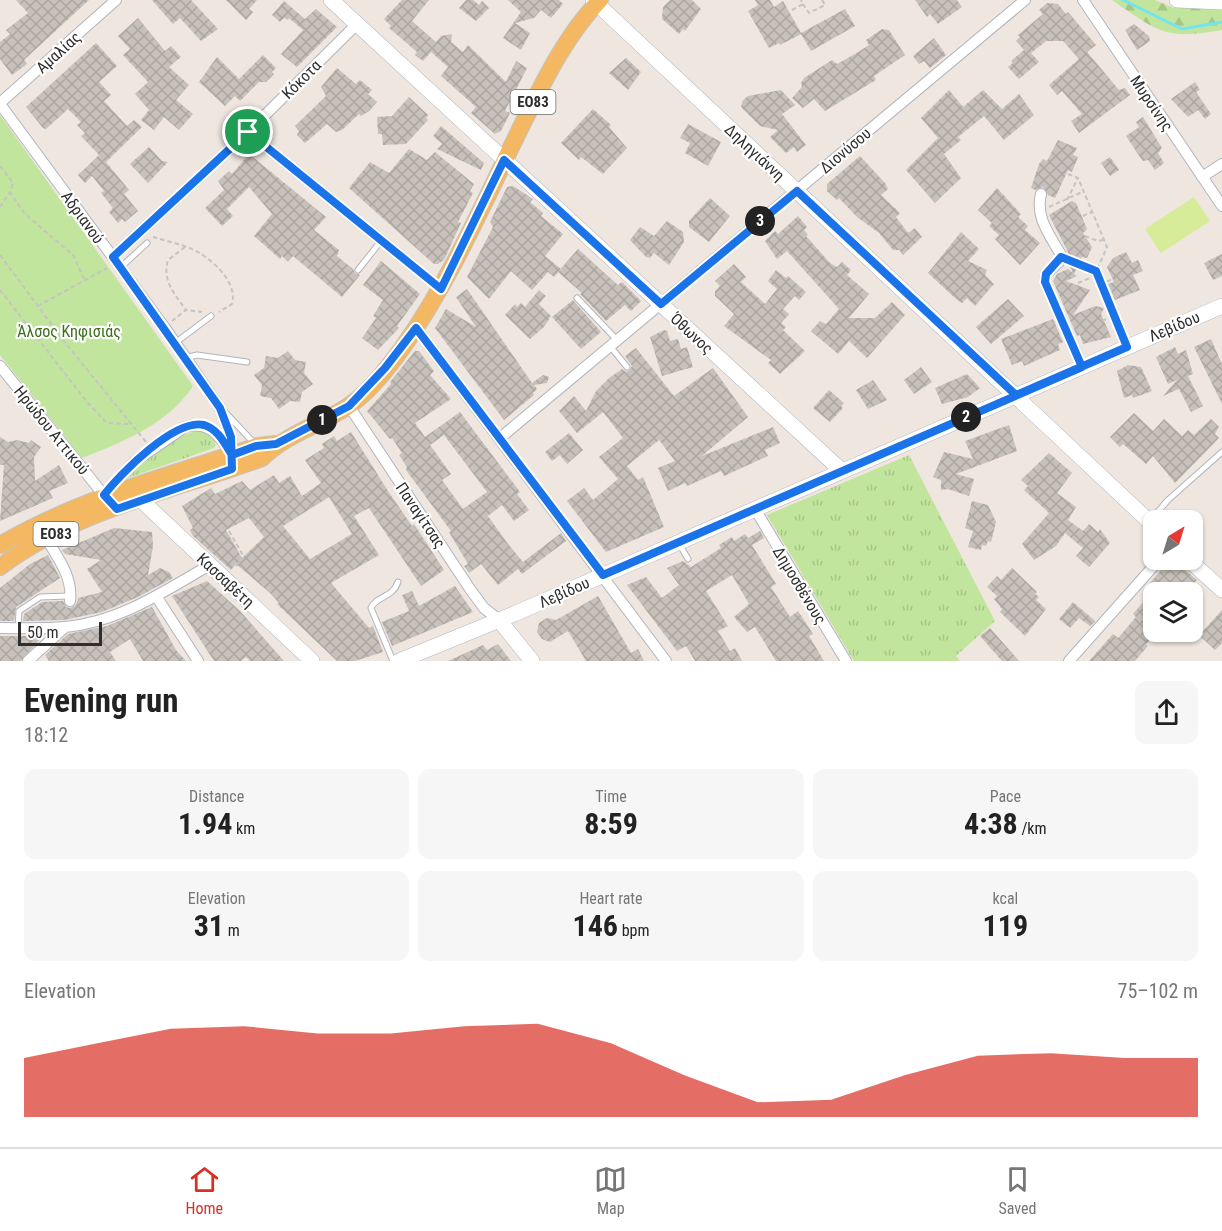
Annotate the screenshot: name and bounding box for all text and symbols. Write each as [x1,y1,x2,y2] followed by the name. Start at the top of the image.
[32,27,84,77] street label: Αμαλίας
[278,56,325,103] street label: Κόκοτα
[1126,72,1177,135] street label: Μυρσίνης
[510,90,556,114] road number: ΕΟ83
[222,106,273,157] pin
[231,115,264,148] icon: arrive
[721,120,789,185] street label: Δηληγιάννη
[816,124,875,177] street label: Διονύσου
[57,187,108,247] street label: Αδριανού
[745,206,775,236] pin: 3
[756,211,764,230] text: 3
[1146,307,1203,346] street label: Λεβίδου
[666,308,717,358] street label: Όθωνος
[17,322,121,341] park label: Άλσος Κηφισιάς
[10,382,93,479] street label: Ηρώδου Αττικού
[951,402,981,432] pin: 2
[307,405,337,435] pin: 1
[962,407,970,426] text: 2
[318,410,326,429] text: 1
[392,479,449,552] street label: Παναγίτσας
[1143,510,1203,570] north arrow
[1143,510,1203,642] map controls
[34,522,78,546] road number: ΕΟ83
[769,543,830,628] street label: Δημοσθένους
[193,549,258,612] street label: Κασσαβέτη
[536,573,592,612] street label: Λεβίδου
[1143,582,1203,642] button: layers
[18,619,102,646] scale bar
[27,623,59,642] text: 50 m
[24,681,179,720] text: Evening run
[1135,681,1198,744] button: share
[24,723,68,747] text: 18:12
[189,787,244,806] text: Distance
[595,787,627,806] text: Time
[990,787,1021,806] text: Pace
[178,806,232,841] text: 1.94
[584,806,638,841] text: 8:59
[964,806,1018,841] text: 4:38
[232,819,255,838] text: km
[1018,819,1047,838] text: /km
[188,889,245,908] text: Elevation
[579,889,643,908] text: Heart rate
[992,889,1018,908] text: kcal
[194,908,224,943] text: 31
[573,908,618,943] text: 146
[983,908,1028,943] text: 119
[224,921,240,940] text: m
[618,921,649,940] text: bpm
[24,979,96,1003] text: Elevation
[1118,979,1198,1003] text: 75–102 m
[186,1163,223,1218] tab: Home
[594,1163,627,1218] tab: Map
[998,1163,1036,1218] tab: Saved

